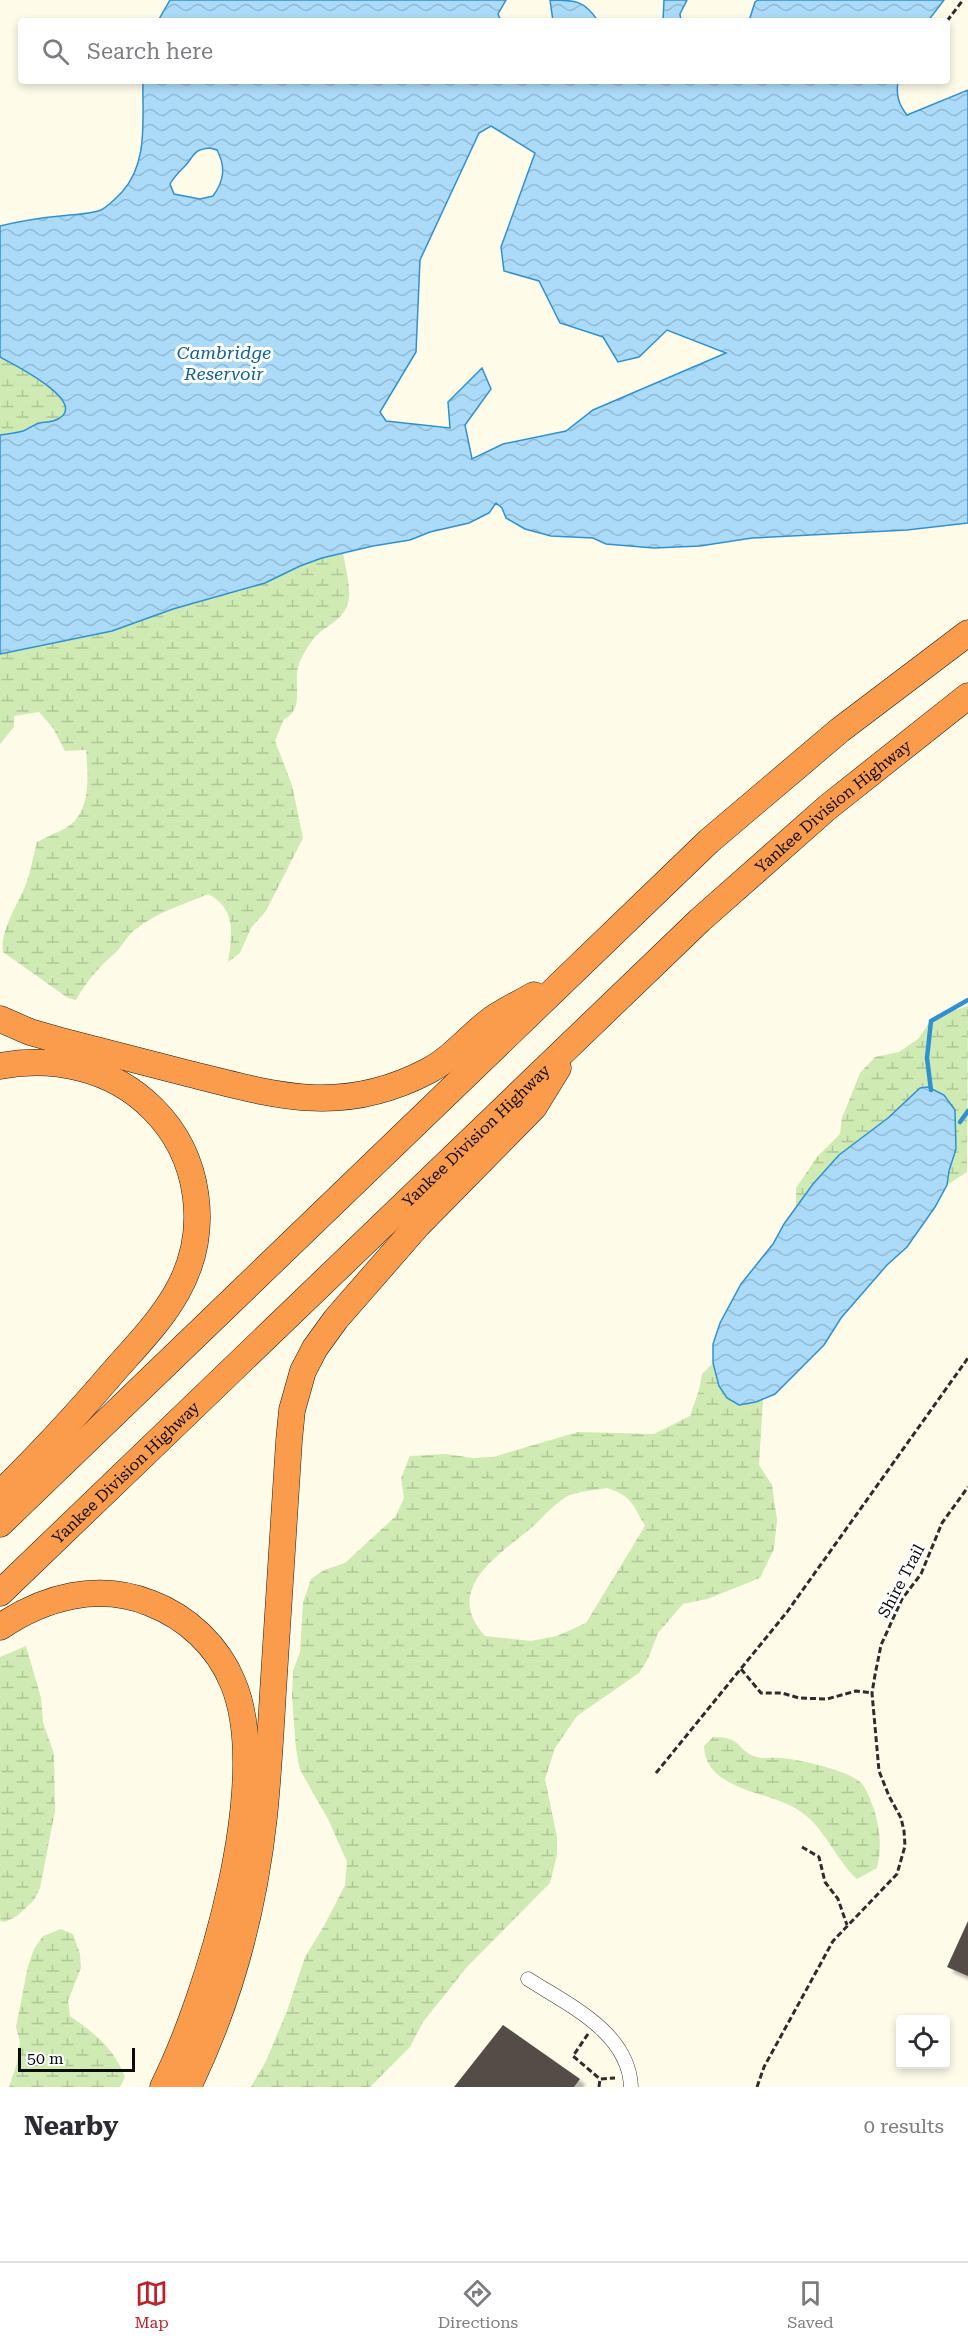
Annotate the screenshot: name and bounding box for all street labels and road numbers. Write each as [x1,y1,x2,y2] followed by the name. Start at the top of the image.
[751,735,915,877] street label: Yankee Division Highway
[398,1060,554,1211] street label: Yankee Division Highway
[48,1397,204,1548] street label: Yankee Division Highway
[874,1541,928,1621] street label: Shire Trail

